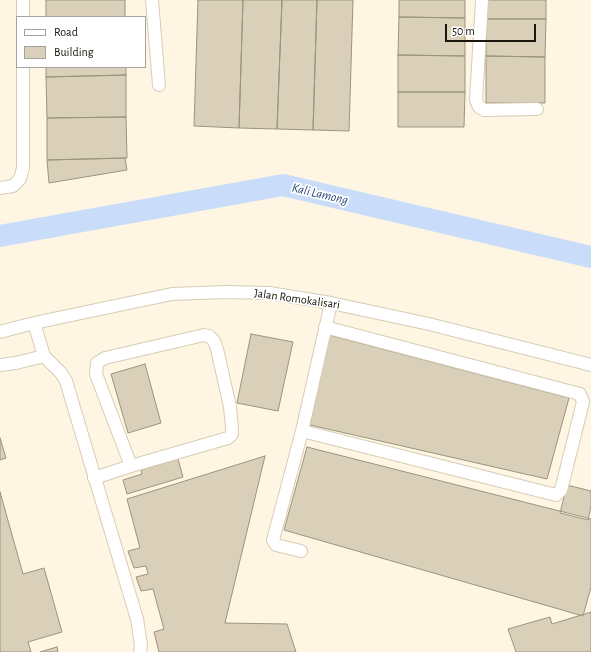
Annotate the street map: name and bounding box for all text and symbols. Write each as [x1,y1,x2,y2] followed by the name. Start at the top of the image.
[16,16,146,68] legend
[447,16,538,42] scale bar
[452,25,475,37] text: 50 m
[54,26,78,38] text: Road
[54,46,94,58] text: Building
[290,180,350,208] water label: Kali Lamong
[253,286,341,312] street label: Jalan Romokalisari

